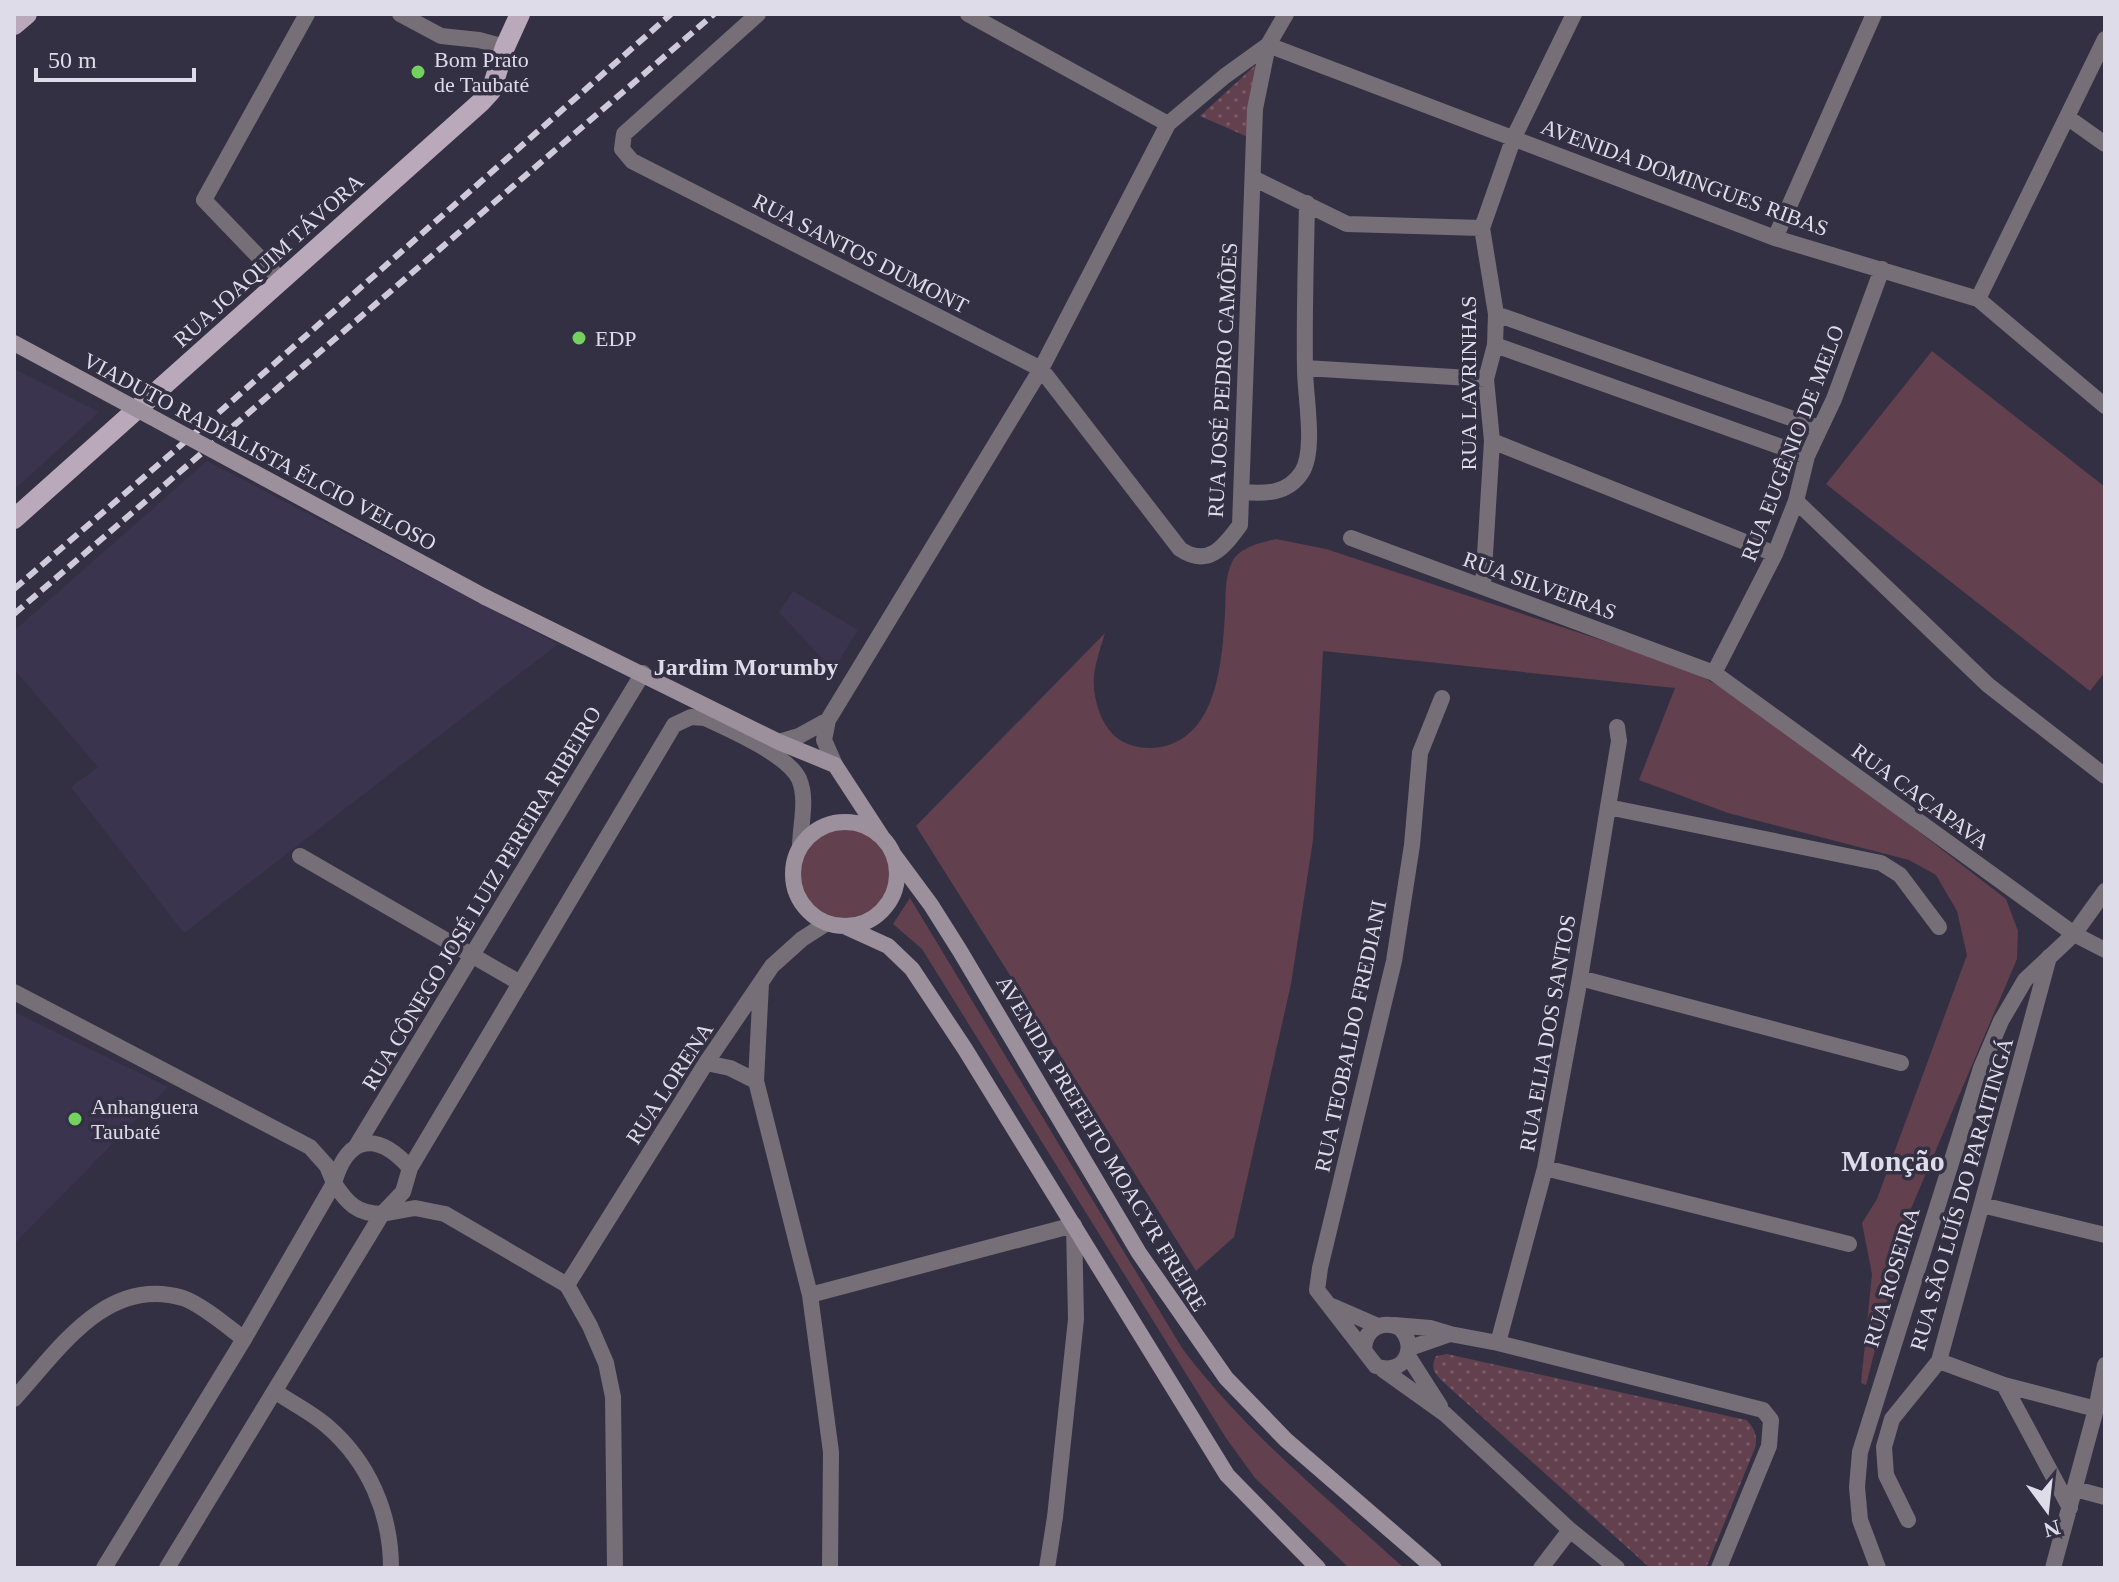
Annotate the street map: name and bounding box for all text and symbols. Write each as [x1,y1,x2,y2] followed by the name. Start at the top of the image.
[36,32,194,82] scale bar
[48,47,97,73] text: 50 m
[434,47,529,97] place label: Bom Prato de Taubaté
[409,63,427,81] marker: Bom Prato de Taubaté
[1538,114,1832,241] street label: AVENIDA DOMINGUES RIBAS
[168,169,368,352] street label: RUA JOAQUIM TÁVORA
[749,188,973,319] street label: RUA SANTOS DUMONT
[1203,242,1242,518] street label: RUA JOSÉ PEDRO CAMÕES
[1456,295,1481,471] street label: RUA LAVRINHAS
[1736,321,1849,565] street label: RUA EUGÊNIO DE MELO
[595,326,637,351] place label: EDP
[570,329,588,347] marker: EDP
[79,347,441,556] street label: VIADUTO RADIALISTA ÉLCIO VELOSO
[1460,546,1620,625] street label: RUA SILVEIRAS
[654,654,838,680] district label: Jardim Morumby
[357,702,606,1095] street label: RUA CÔNEGO JOSÉ LUIZ PEREIRA RIBEIRO
[1847,738,1995,855] street label: RUA CAÇAPAVA
[1309,898,1392,1174] street label: RUA TEOBALDO FREDIANI
[1514,913,1581,1153] street label: RUA ELIA DOS SANTOS
[991,971,1212,1316] street label: AVENIDA PREFEITO MOACYR FREIRE
[621,1018,718,1149] street label: RUA LORENA
[1905,1035,2018,1353] street label: RUA SÃO LUÍS DO PARAITINGÁ
[91,1094,199,1144] place label: Anhanguera Taubaté
[66,1110,84,1128] marker: Anhanguera Taubaté
[1841,1144,1945,1177] district label: Monção
[1858,1204,1925,1350] street label: RUA ROSEIRA
[2007,1470,2087,1550] north arrow
[2041,1515,2063,1543] text: N

